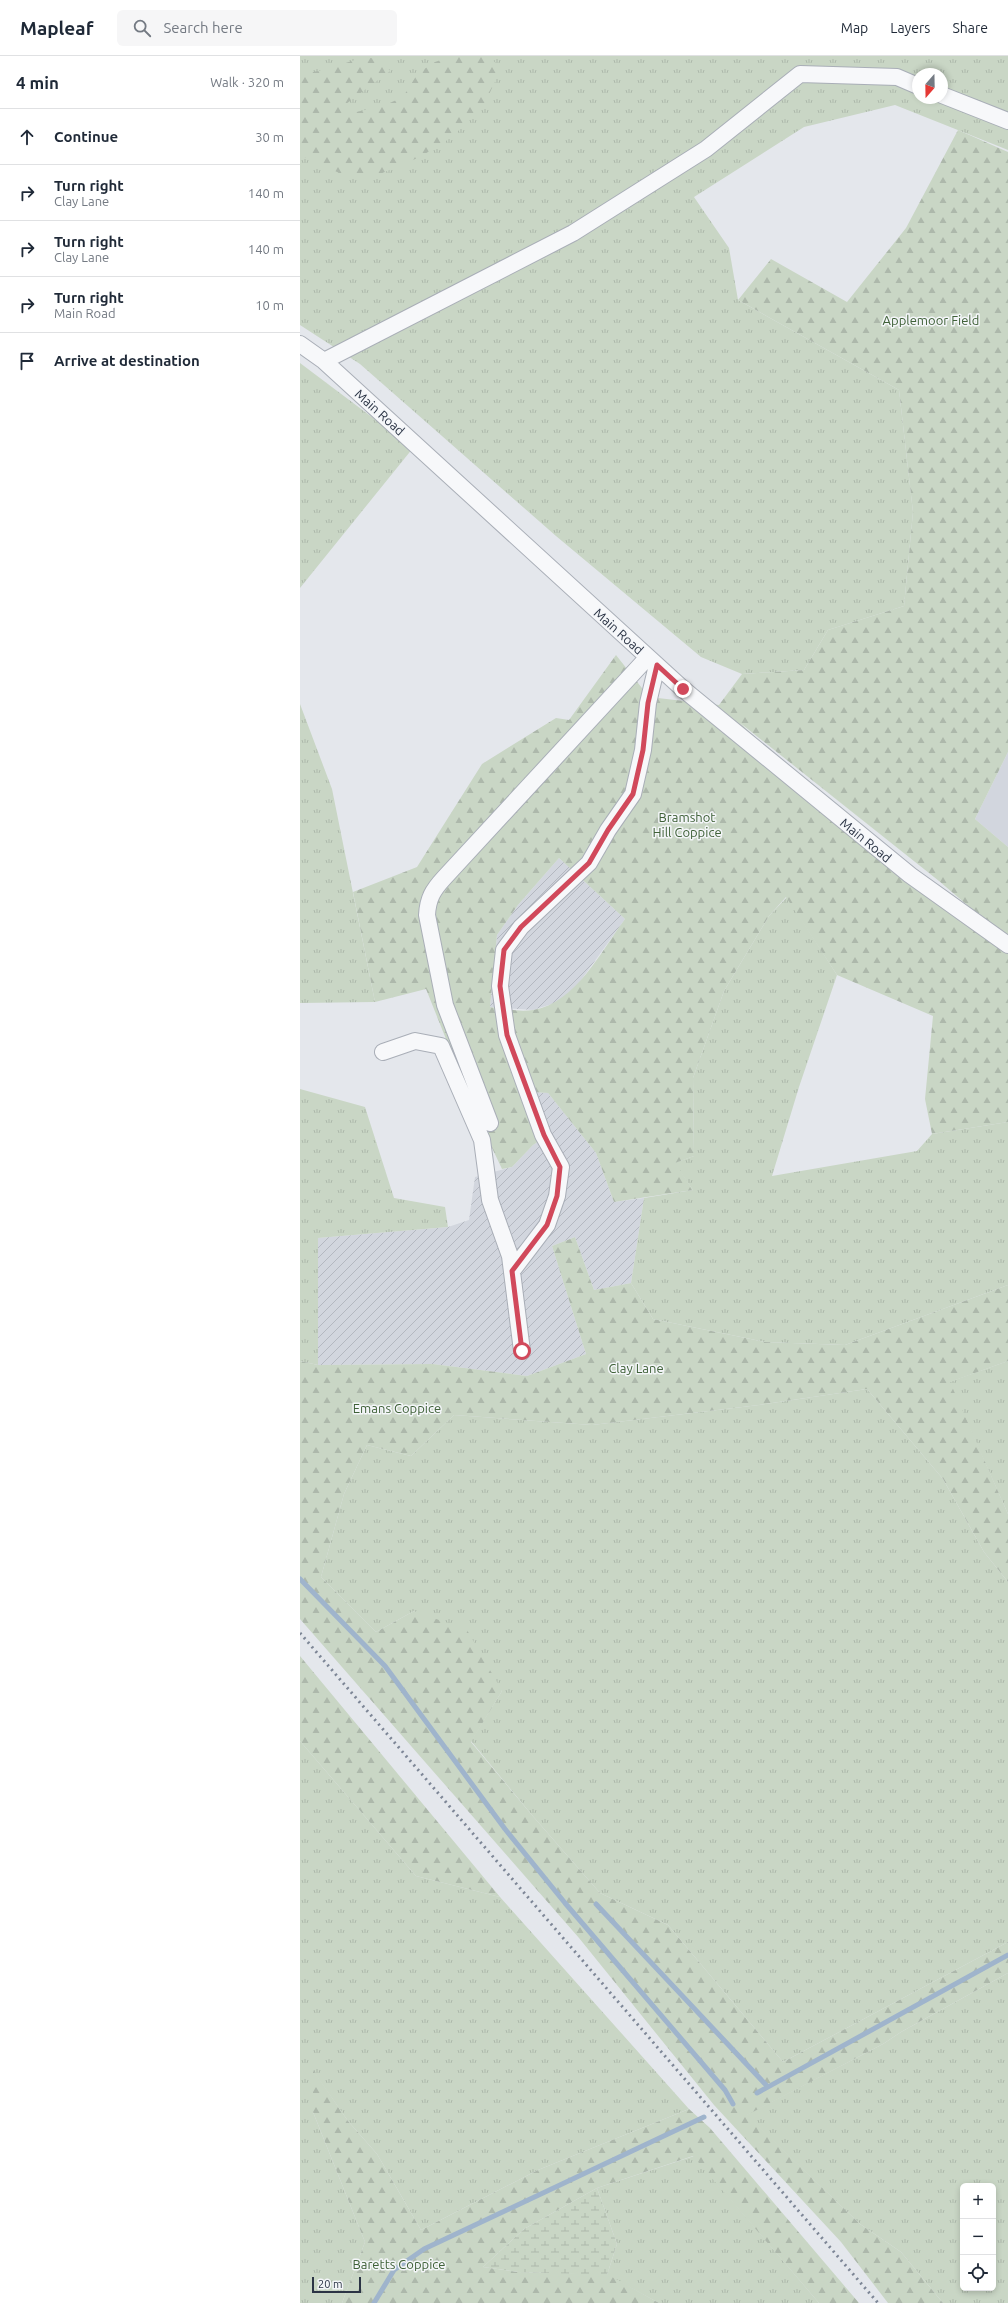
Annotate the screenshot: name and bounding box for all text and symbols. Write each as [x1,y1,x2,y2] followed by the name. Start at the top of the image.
[117,10,397,46] search box
[20,17,93,39] text: Mapleaf
[131,17,153,39] icon: search
[163,19,243,36] text: Search here
[841,20,868,36] text: Map
[890,20,930,36] text: Layers
[952,20,988,36] text: Share
[912,68,948,104] north arrow
[16,73,59,92] text: 4 min
[210,75,284,89] text: Walk · 320 m
[16,126,38,148] icon: ahead
[54,128,118,145] text: Continue
[255,130,284,144] text: 30 m
[54,177,124,194] text: Turn right
[16,182,38,204] icon: right
[248,186,284,200] text: 140 m
[54,194,109,208] text: Clay Lane
[54,233,124,250] text: Turn right
[16,238,38,260] icon: right
[248,242,284,256] text: 140 m
[54,250,109,264] text: Clay Lane
[54,289,124,306] text: Turn right
[16,294,38,316] icon: right
[255,298,284,312] text: 10 m
[54,306,116,320] text: Main Road
[883,313,979,327] park label: Applemoor Field
[16,350,38,372] icon: arrive
[54,352,200,369] text: Arrive at destination
[352,386,408,438] street label: Main Road
[591,605,647,657] street label: Main Road
[674,680,692,698] route end
[652,810,722,839] park label: Bramshot Hill Coppice
[838,815,894,865] street label: Main Road
[513,1342,531,1360] route start
[608,1361,664,1375] park label: Clay Lane
[353,1401,441,1415] park label: Emans Coppice
[960,2183,996,2291] map controls
[960,2183,996,2219] button: +
[960,2219,996,2255] button: −
[960,2255,996,2291] button: locate
[353,2257,445,2271] park label: Baretts Coppice
[312,2275,361,2294] scale bar
[318,2278,342,2290] text: 20 m

